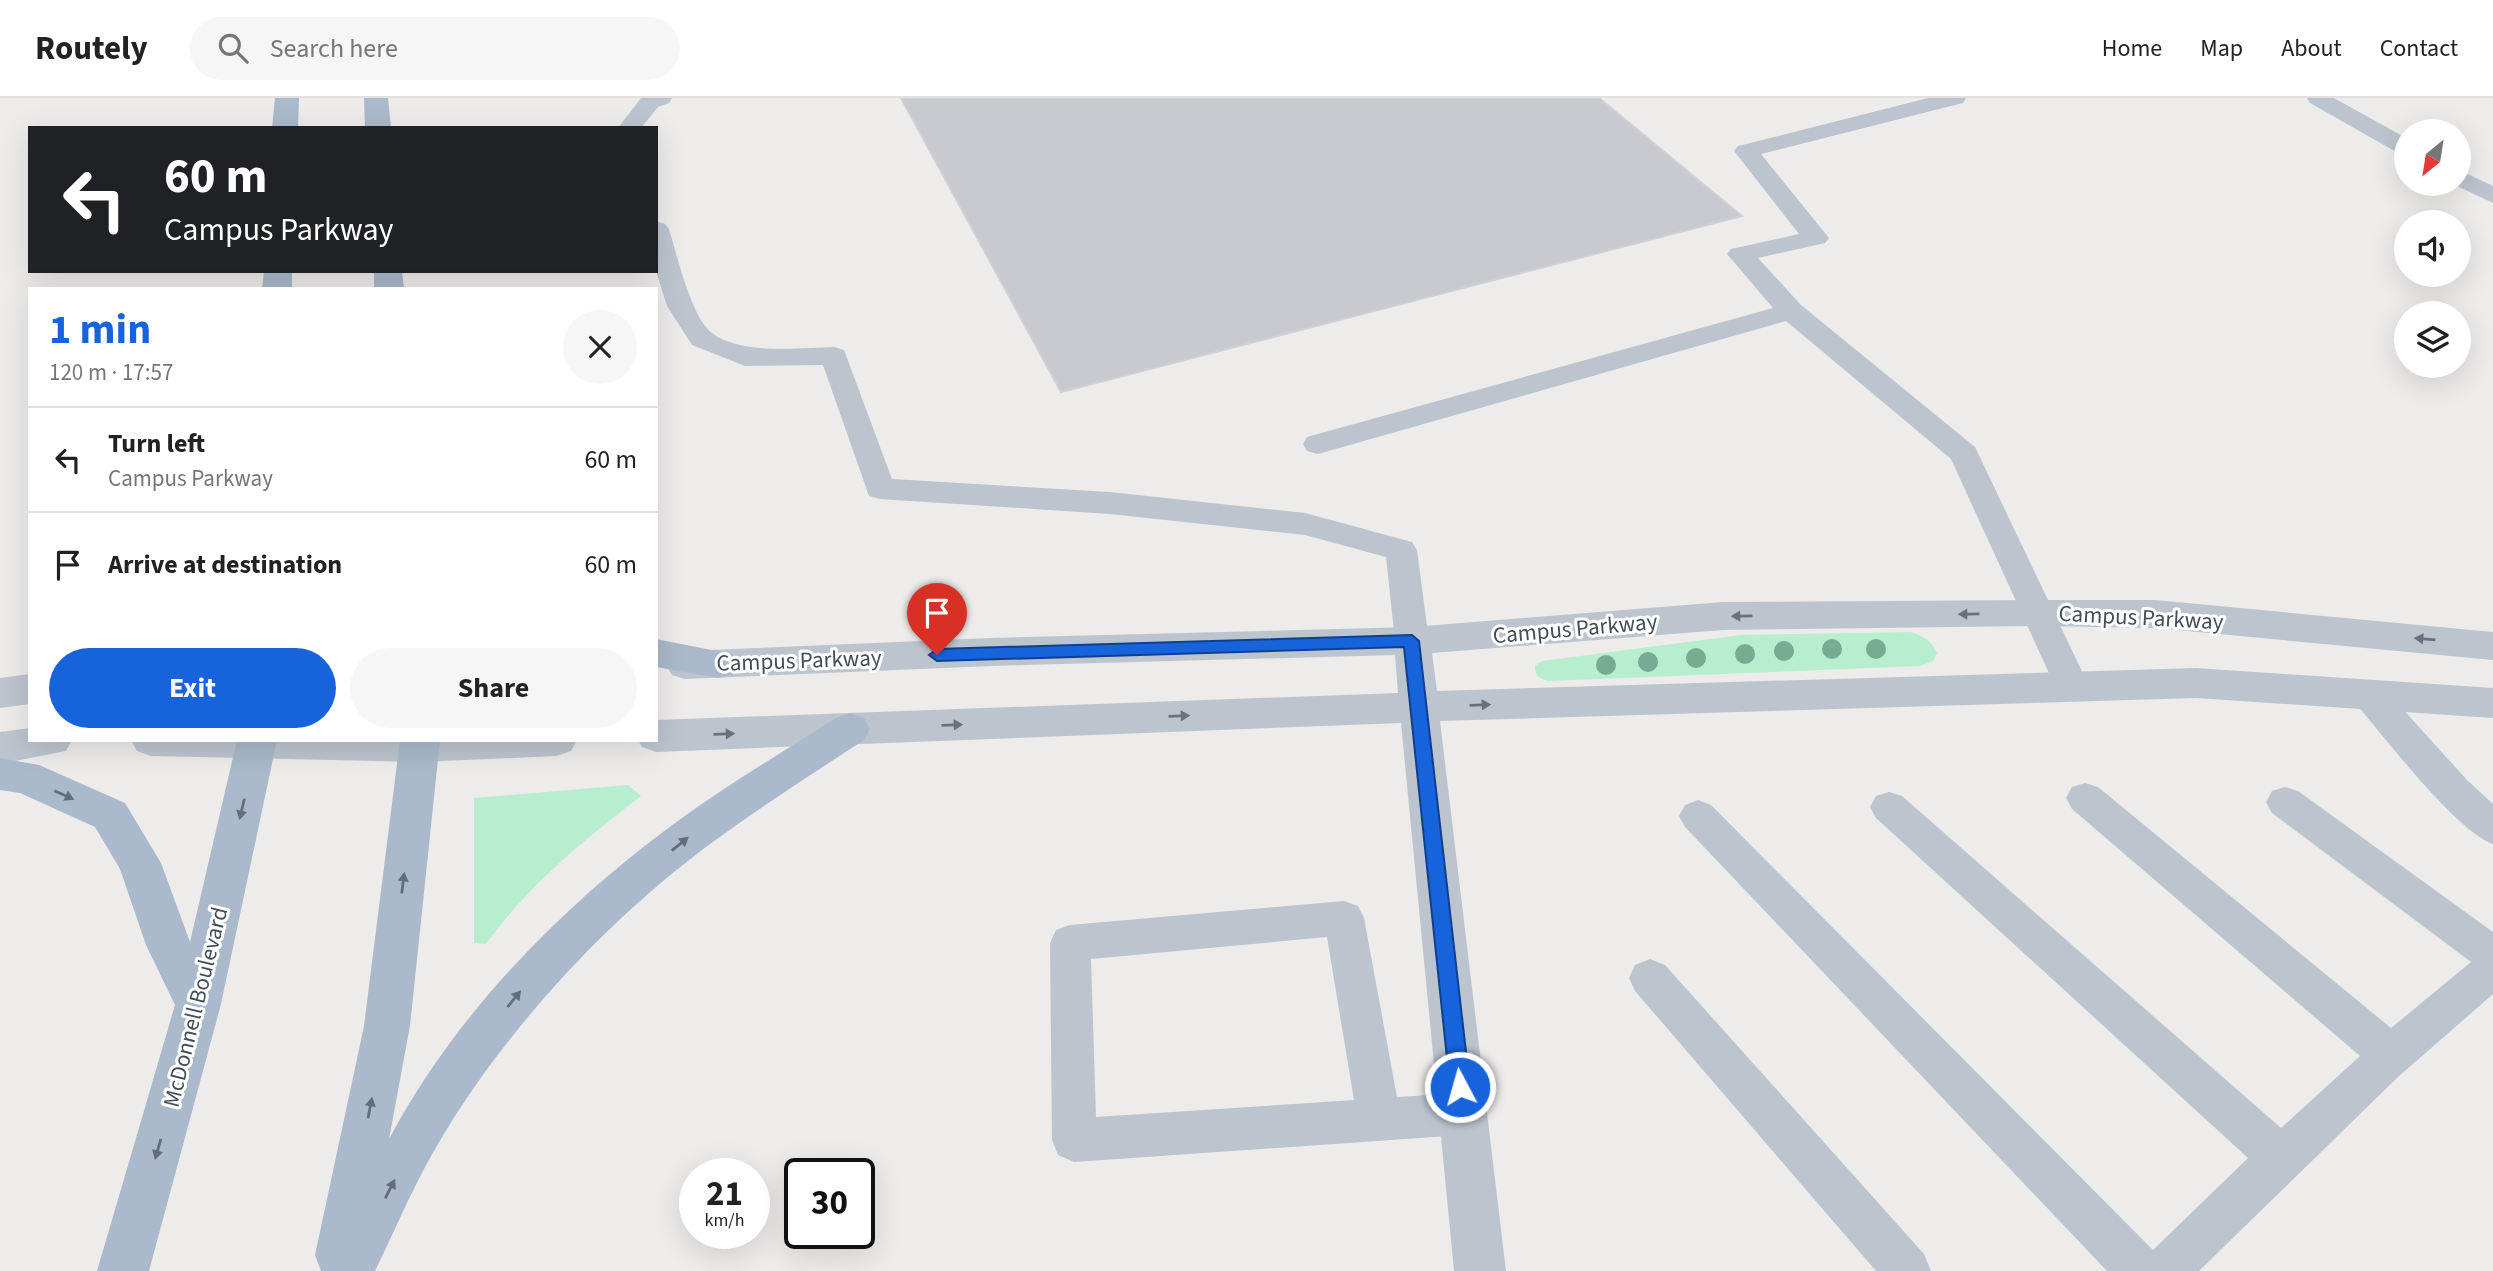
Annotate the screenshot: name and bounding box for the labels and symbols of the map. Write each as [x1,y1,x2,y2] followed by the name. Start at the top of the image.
[2394,119,2471,196] north arrow
[907,583,967,655] pin
[2058,597,2224,638] street label: Campus Parkway
[1491,605,1659,652] street label: Campus Parkway
[1958,608,1980,619] one-way arrow
[1731,610,1753,622] one-way arrow
[2414,633,2436,644] one-way arrow
[716,641,882,680] street label: Campus Parkway
[1469,699,1491,710] one-way arrow
[1168,711,1190,722] one-way arrow
[941,719,963,731] one-way arrow
[714,728,736,739] one-way arrow
[54,790,75,801] one-way arrow
[236,798,247,820] one-way arrow
[672,837,689,852] one-way arrow
[398,872,409,894] one-way arrow
[155,904,236,1111] street label: McDonnell Boulevard
[507,991,522,1009] one-way arrow
[1423,1050,1497,1124] position arrow
[365,1097,376,1119] one-way arrow
[152,1138,163,1160] one-way arrow
[784,1158,875,1249] speed limit sign: 30
[383,1178,395,1198] one-way arrow

